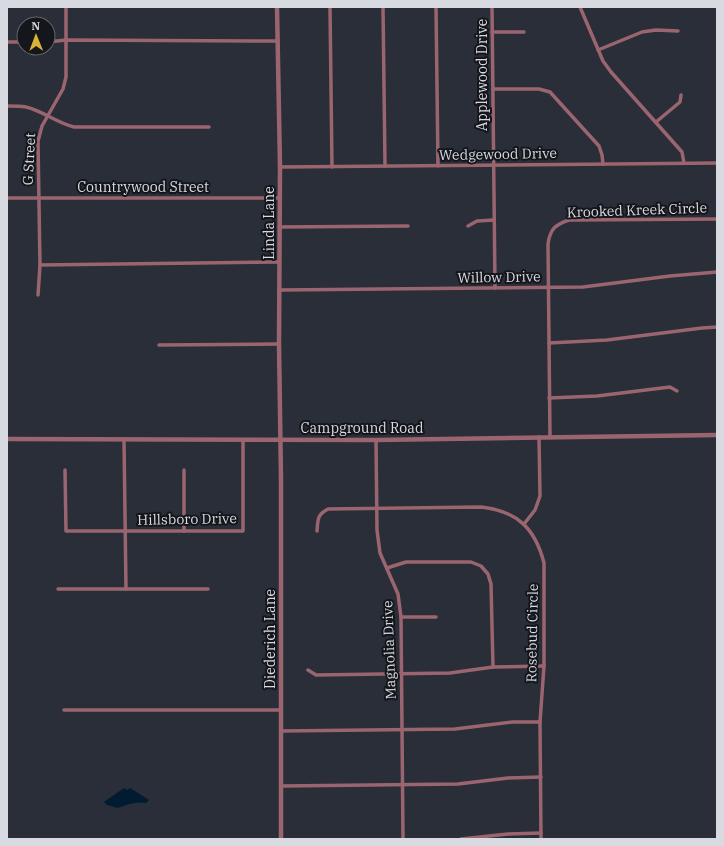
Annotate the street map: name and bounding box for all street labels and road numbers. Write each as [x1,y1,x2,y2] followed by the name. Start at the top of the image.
[473,19,491,131] street label: Applewood Drive
[19,132,39,186] street label: G Street
[439,144,557,164] street label: Wedgewood Drive
[77,178,209,196] street label: Countrywood Street
[260,186,278,260] street label: Linda Lane
[567,199,707,221] street label: Krooked Kreek Circle
[457,267,541,287] street label: Willow Drive
[301,419,424,437] street label: Campground Road
[137,509,237,529] street label: Hillsboro Drive
[522,583,542,683] street label: Rosebud Circle
[261,589,279,689] street label: Diederich Lane
[378,600,400,700] street label: Magnolia Drive

